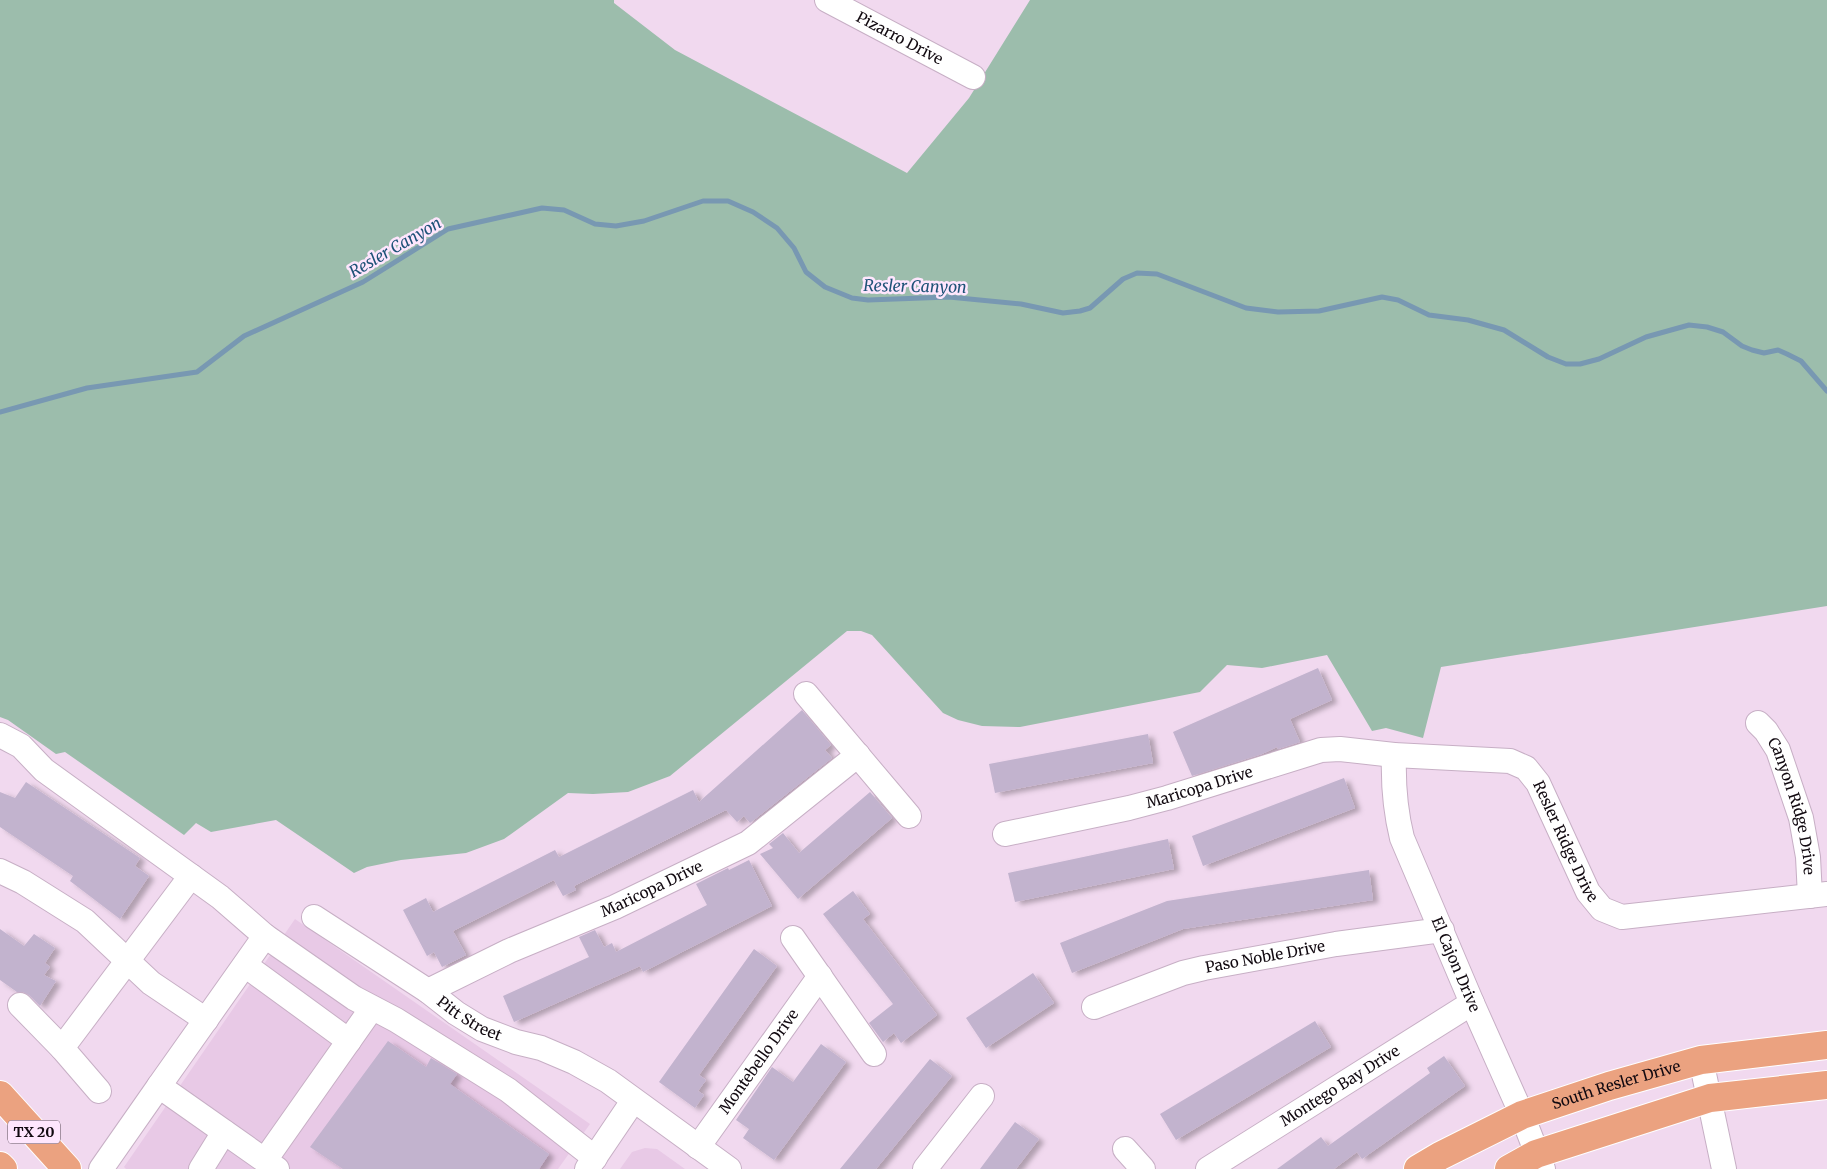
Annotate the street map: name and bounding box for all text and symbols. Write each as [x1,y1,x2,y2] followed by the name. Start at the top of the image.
[853,7,947,69] street label: Pizarro Drive
[345,213,445,281] water label: Resler Canyon
[863,275,967,297] water label: Resler Canyon
[1764,734,1819,875] street label: Canyon Ridge Drive
[1144,762,1255,812] street label: Maricopa Drive
[1529,778,1603,906] street label: Resler Ridge Drive
[598,856,706,921] street label: Maricopa Drive
[1428,914,1485,1015] street label: El Cajon Drive
[1204,936,1327,977] street label: Paso Noble Drive
[433,992,505,1045] street label: Pitt Street
[715,1005,803,1117] street label: Montebello Drive
[1277,1041,1403,1130] street label: Montego Bay Drive
[1549,1056,1683,1113] street label: South Resler Drive
[8,1120,60,1144] road number: TX 20

